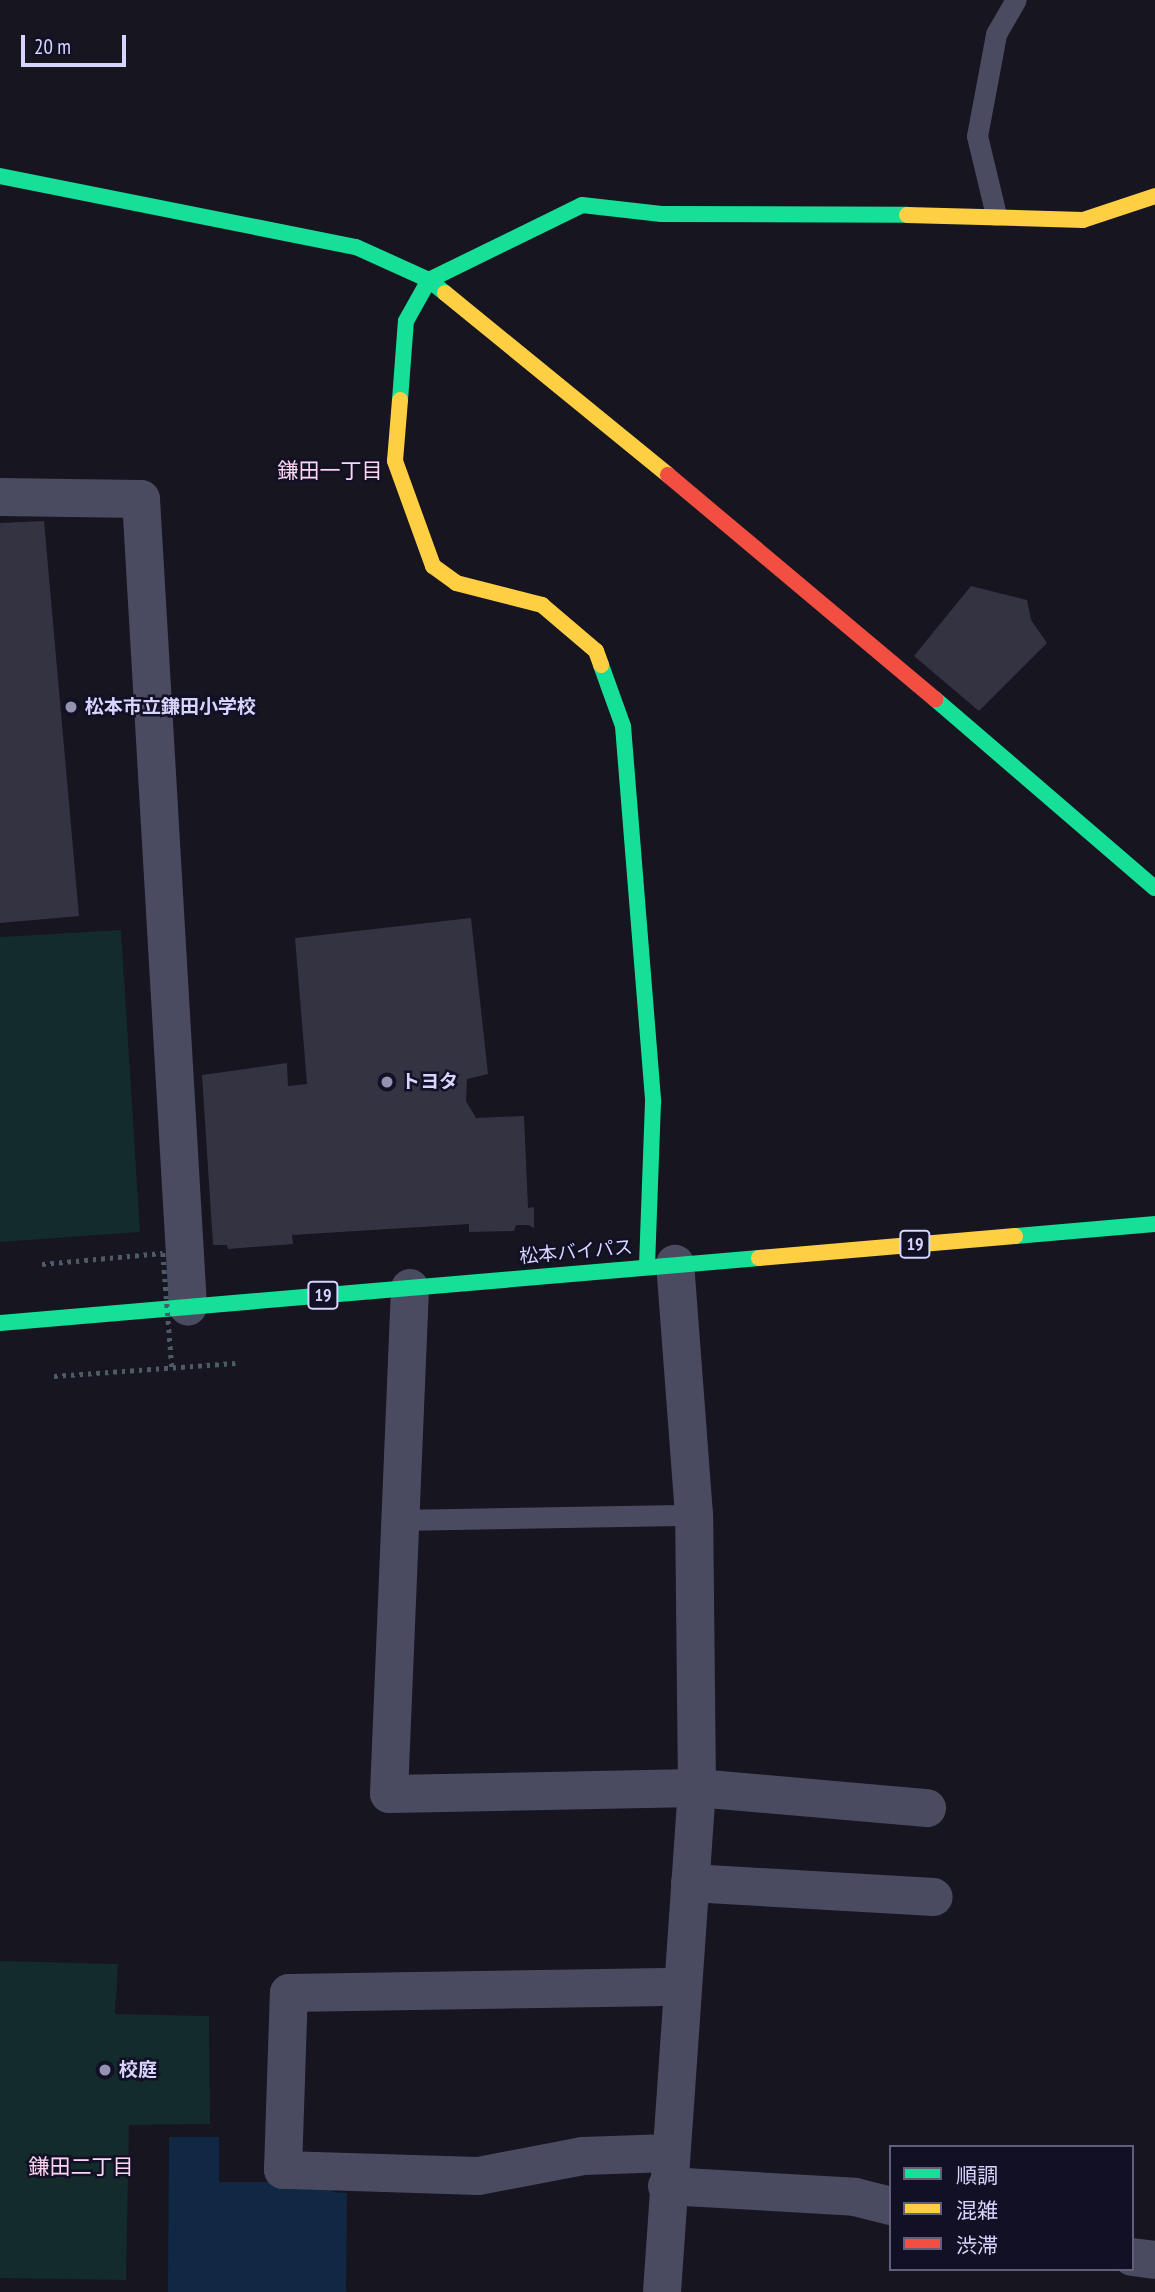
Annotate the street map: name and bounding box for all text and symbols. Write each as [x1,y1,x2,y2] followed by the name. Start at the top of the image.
[24,21,130,65] scale bar
[34,33,71,60] text: 20 m
[278,458,382,484] district label: 鎌田一丁目
[85,696,256,718] place label: 松本市立鎌田小学校
[63,699,79,715] marker: 松本市立鎌田小学校
[401,1071,458,1093] place label: トヨタ
[379,1074,395,1090] marker: トヨタ
[899,1230,931,1259] road number: 19
[518,1236,634,1268] street label: 松本バイパス
[307,1280,339,1310] road number: 19
[119,2059,157,2081] place label: 校庭
[97,2062,113,2078] marker: 校庭
[889,2145,1134,2271] legend
[29,2154,133,2180] district label: 鎌田二丁目
[956,2162,998,2189] text: 順調
[956,2197,998,2224] text: 混雑
[956,2232,998,2259] text: 渋滞

